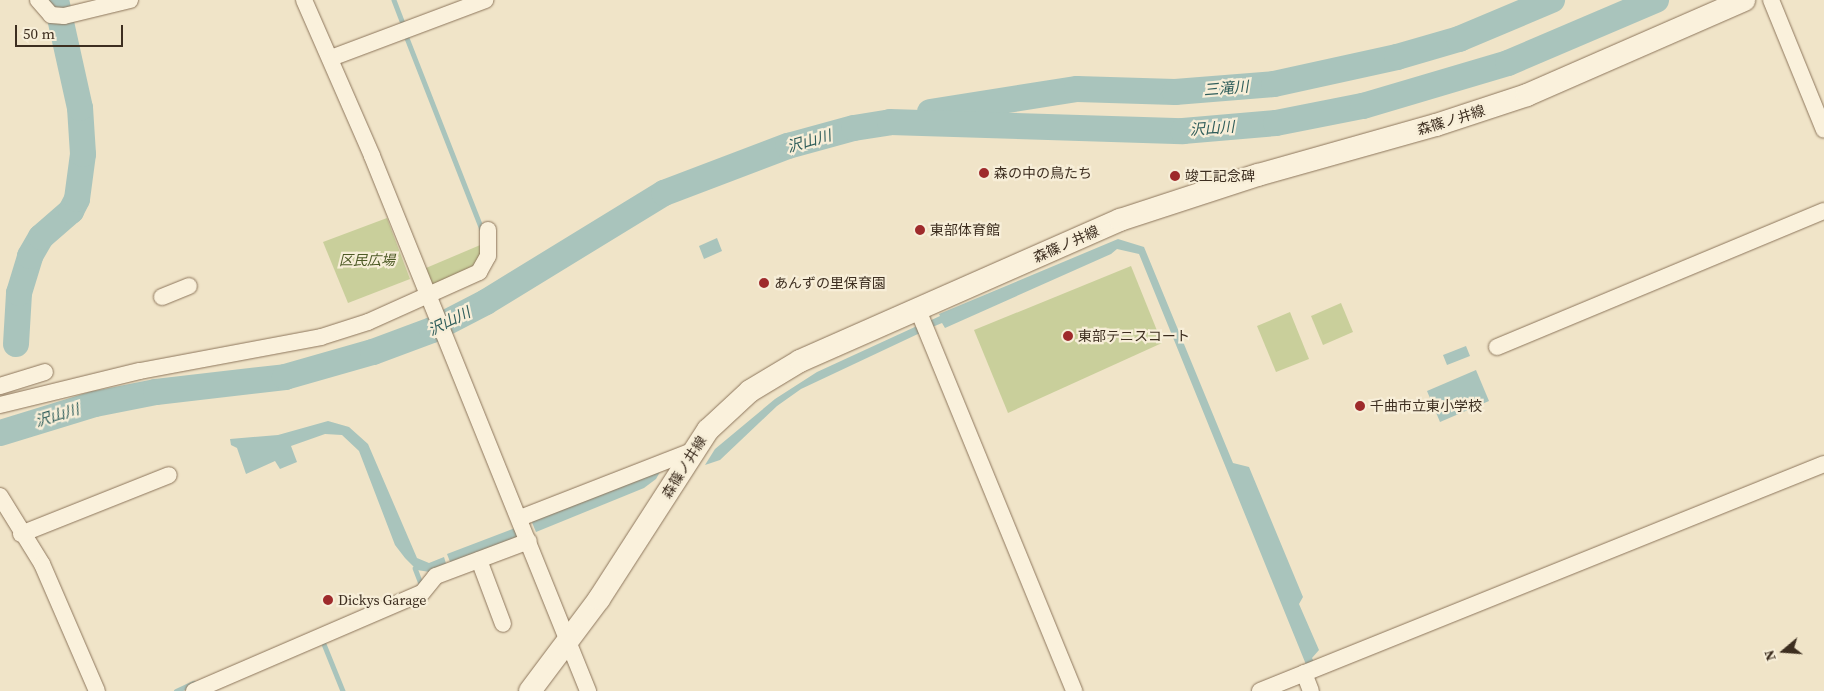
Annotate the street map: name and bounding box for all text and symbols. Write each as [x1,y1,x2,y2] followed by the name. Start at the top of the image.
[18,15,125,47] scale bar
[23,23,55,44] text: 50 m
[1203,77,1249,99] water label: 三滝川
[1415,102,1487,138] street label: 森篠ノ井線
[1189,117,1235,139] water label: 沢山川
[785,126,833,156] water label: 沢山川
[994,165,1092,181] place label: 森の中の鳥たち
[978,167,990,179] marker: 森の中の鳥たち
[1185,168,1255,184] place label: 竣工記念碑
[1169,170,1181,182] marker: 竣工記念碑
[930,222,1000,238] place label: 東部体育館
[1031,222,1101,266] street label: 森篠ノ井線
[914,224,926,236] marker: 東部体育館
[339,252,395,268] park label: 区民広場
[774,275,886,291] place label: あんずの里保育園
[758,277,770,289] marker: あんずの里保育園
[425,303,473,339] water label: 沢山川
[1078,328,1190,344] place label: 東部テニスコート
[1062,330,1074,342] marker: 東部テニスコート
[1370,398,1482,414] place label: 千曲市立東小学校
[33,400,81,430] water label: 沢山川
[1354,400,1366,412] marker: 千曲市立東小学校
[658,433,710,501] street label: 森篠ノ井線
[338,592,426,608] place label: Dickys Garage
[322,594,334,606] marker: Dickys Garage
[1759,626,1809,676] north arrow
[1759,648,1781,664] text: N

